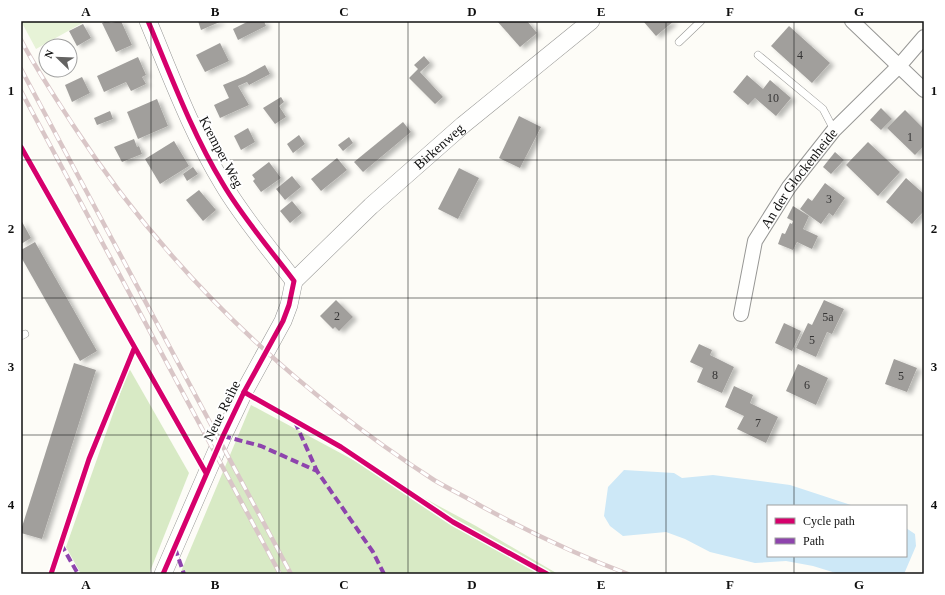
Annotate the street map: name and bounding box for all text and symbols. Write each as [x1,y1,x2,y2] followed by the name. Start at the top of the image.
[81,4,91,19] text: A
[211,4,220,19] text: B
[339,4,349,19] text: C
[467,4,477,19] text: D
[597,4,605,19] text: E
[726,4,734,19] text: F
[854,4,864,19] text: G
[38,38,78,78] north arrow
[42,48,56,60] text: N
[797,48,803,62] house number: 4
[8,83,14,98] text: 1
[931,83,937,98] text: 1
[767,91,779,105] house number: 10
[196,114,246,190] street label: Kremper Weg
[411,120,467,172] street label: Birkenweg
[758,125,840,231] street label: An der Glockenheide
[907,130,913,144] house number: 1
[826,192,832,206] house number: 3
[8,221,14,236] text: 2
[931,221,937,236] text: 2
[334,309,340,323] house number: 2
[822,310,834,324] house number: 5a
[809,333,815,347] house number: 5
[8,359,15,374] text: 3
[931,359,938,374] text: 3
[712,368,718,382] house number: 8
[898,369,904,383] house number: 5
[201,378,243,444] street label: Neue Reihe
[804,378,810,392] house number: 6
[755,416,761,430] house number: 7
[8,497,15,512] text: 4
[931,497,938,512] text: 4
[767,505,907,557] legend
[803,514,855,528] text: Cycle path
[803,534,824,548] text: Path
[81,577,91,592] text: A
[211,577,220,592] text: B
[339,577,349,592] text: C
[467,577,477,592] text: D
[597,577,605,592] text: E
[726,577,734,592] text: F
[854,577,864,592] text: G

